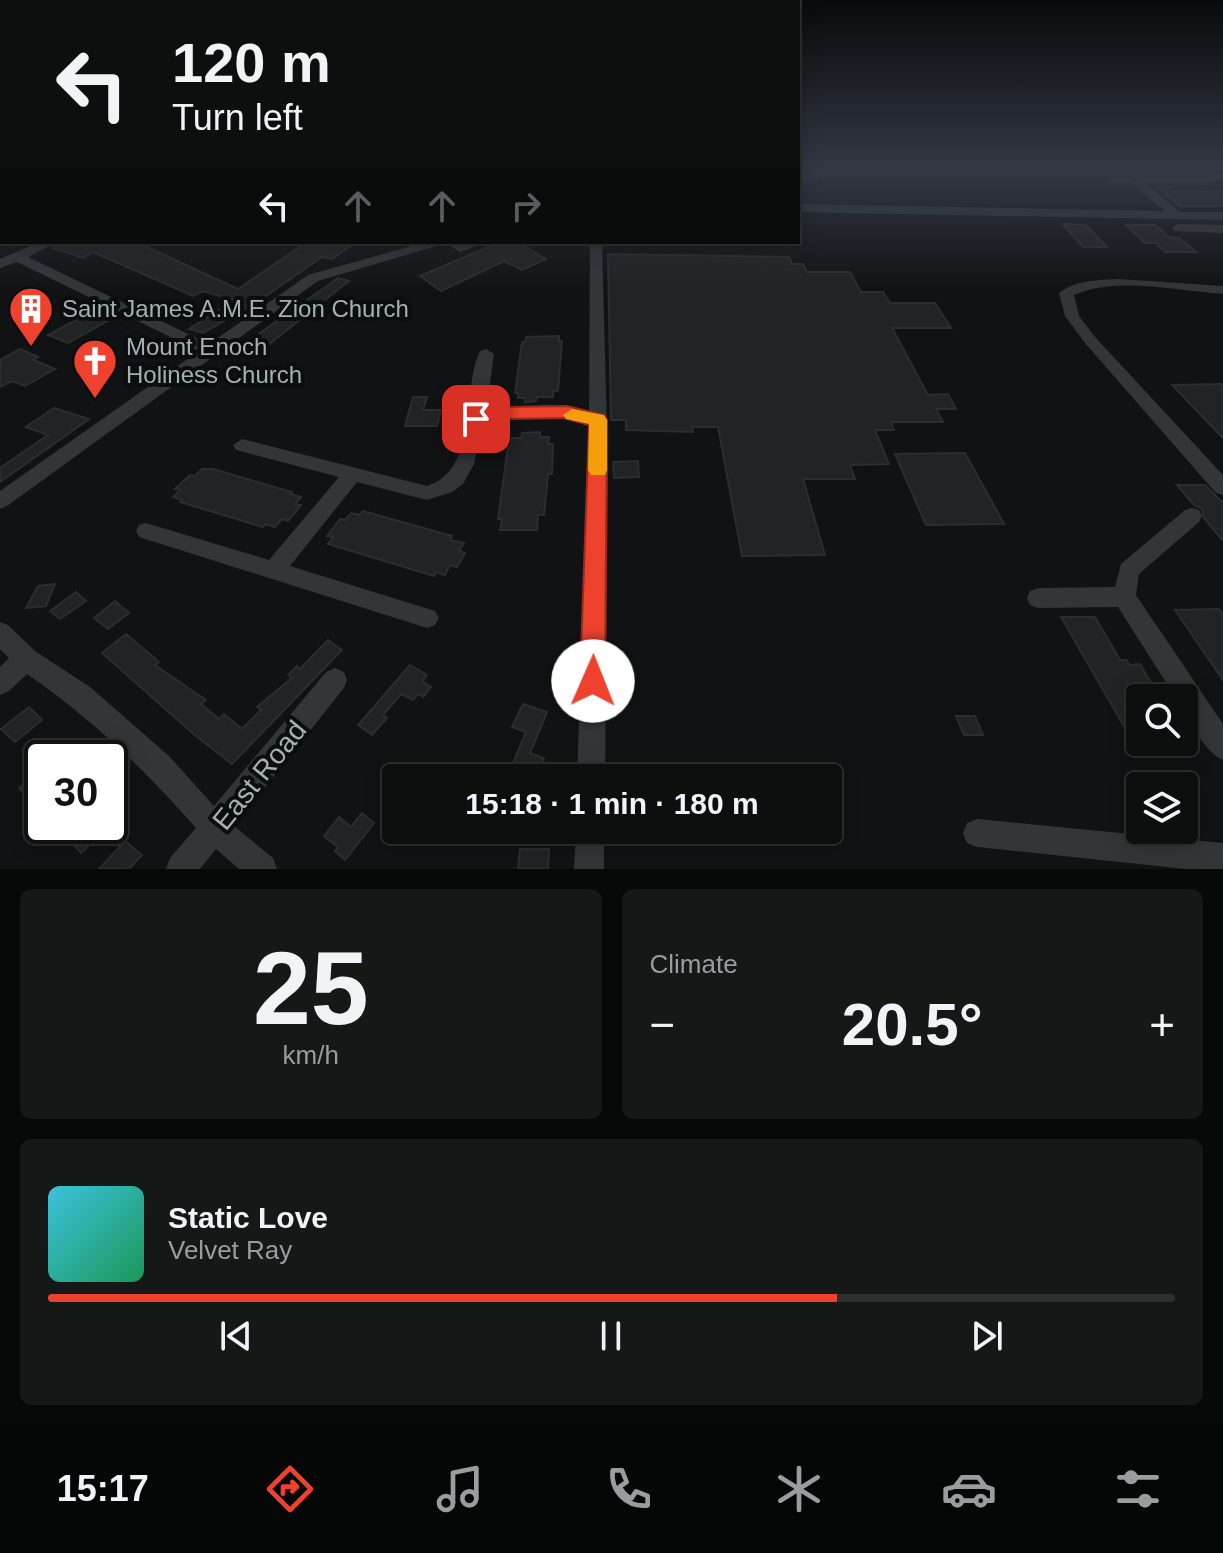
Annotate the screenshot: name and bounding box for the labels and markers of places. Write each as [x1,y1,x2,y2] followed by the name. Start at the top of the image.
[7,285,55,348] building icon: Saint James A.M.E. Zion Church
[62,295,409,322] place label: Saint James A.M.E. Zion Church
[126,333,302,388] place label: Mount Enoch Holiness Church
[71,337,119,400] church icon: Mount Enoch Holiness Church
[442,385,510,453] pin

